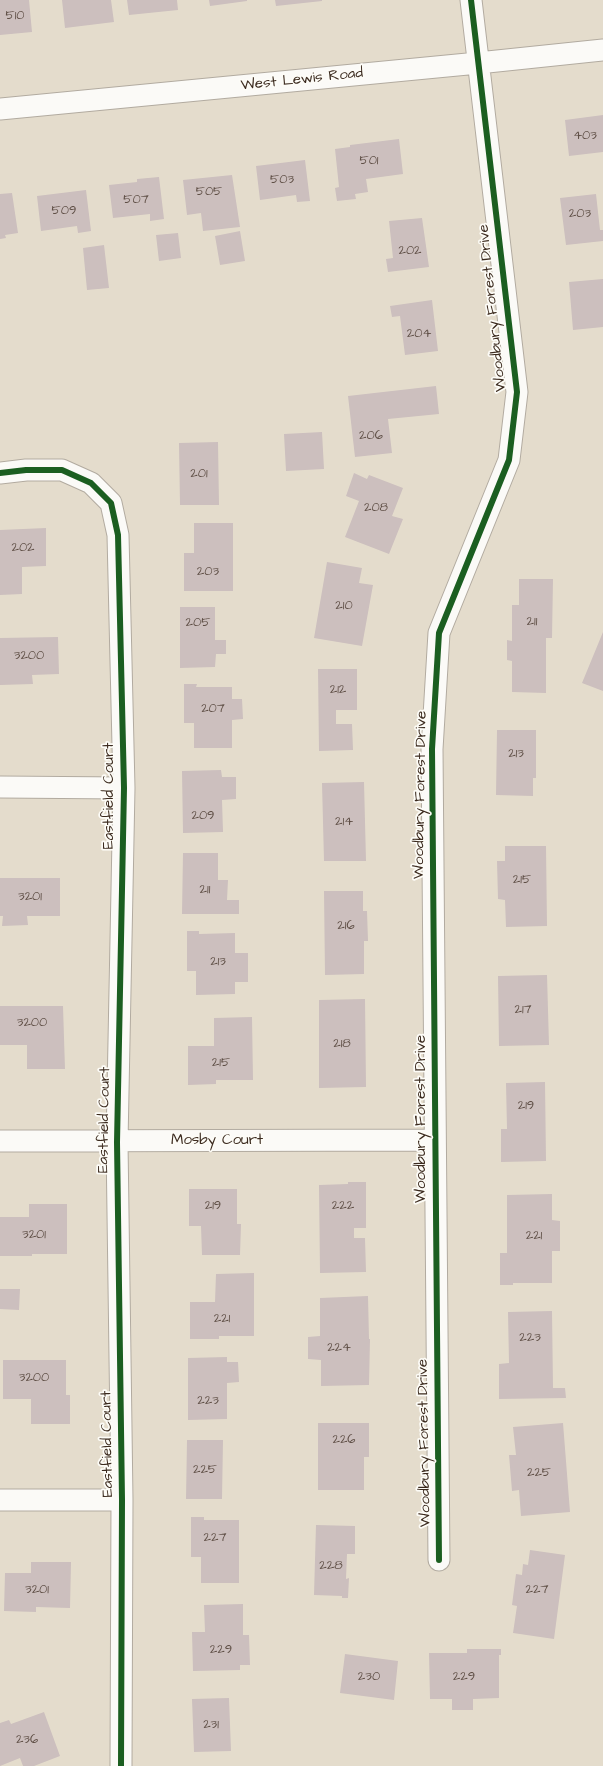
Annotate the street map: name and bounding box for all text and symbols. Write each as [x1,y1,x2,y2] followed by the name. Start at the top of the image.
[5,8,25,24] house number: 510
[240,65,364,95] street label: West Lewis Road
[573,128,597,144] house number: 403
[359,153,379,169] house number: 501
[270,172,294,188] house number: 503
[196,184,222,200] house number: 505
[123,192,149,208] house number: 507
[52,203,76,219] house number: 509
[569,206,591,222] house number: 203
[475,223,511,393] street label: Woodbury Forest Drive
[398,243,422,259] house number: 202
[407,326,431,342] house number: 204
[359,428,383,444] house number: 206
[190,466,208,482] house number: 201
[364,500,388,516] house number: 208
[11,540,35,556] house number: 202
[197,564,219,580] house number: 203
[335,598,353,614] house number: 210
[527,614,537,630] house number: 211
[186,615,210,631] house number: 205
[14,648,44,664] house number: 3200
[330,682,346,698] house number: 212
[201,701,225,717] house number: 207
[411,711,431,879] street label: Woodbury Forest Drive
[101,743,119,849] street label: Eastfield Court
[508,746,524,762] house number: 213
[191,808,215,824] house number: 209
[335,814,353,830] house number: 214
[513,872,531,888] house number: 215
[200,882,210,898] house number: 211
[18,889,42,905] house number: 3201
[337,918,355,934] house number: 216
[210,954,226,970] house number: 213
[514,1002,532,1018] house number: 217
[17,1015,47,1031] house number: 3200
[413,1035,431,1203] street label: Woodbury Forest Drive
[333,1036,351,1052] house number: 218
[212,1055,230,1071] house number: 215
[95,1067,115,1173] street label: Eastfield Court
[518,1098,534,1114] house number: 219
[171,1132,263,1150] street label: Mosby Court
[205,1198,221,1214] house number: 219
[332,1198,354,1214] house number: 222
[22,1227,46,1243] house number: 3201
[526,1228,542,1244] house number: 221
[214,1311,230,1327] house number: 221
[519,1330,541,1346] house number: 223
[327,1340,351,1356] house number: 224
[415,1359,435,1527] street label: Woodbury Forest Drive
[19,1370,49,1386] house number: 3200
[98,1391,118,1497] street label: Eastfield Court
[197,1393,219,1409] house number: 223
[332,1432,356,1448] house number: 226
[193,1462,217,1478] house number: 225
[527,1465,551,1481] house number: 225
[204,1530,226,1546] house number: 227
[319,1558,343,1574] house number: 228
[25,1582,49,1598] house number: 3201
[526,1582,548,1598] house number: 227
[210,1642,232,1658] house number: 229
[358,1669,380,1685] house number: 230
[453,1669,475,1685] house number: 229
[203,1717,219,1733] house number: 231
[16,1732,38,1748] house number: 236

